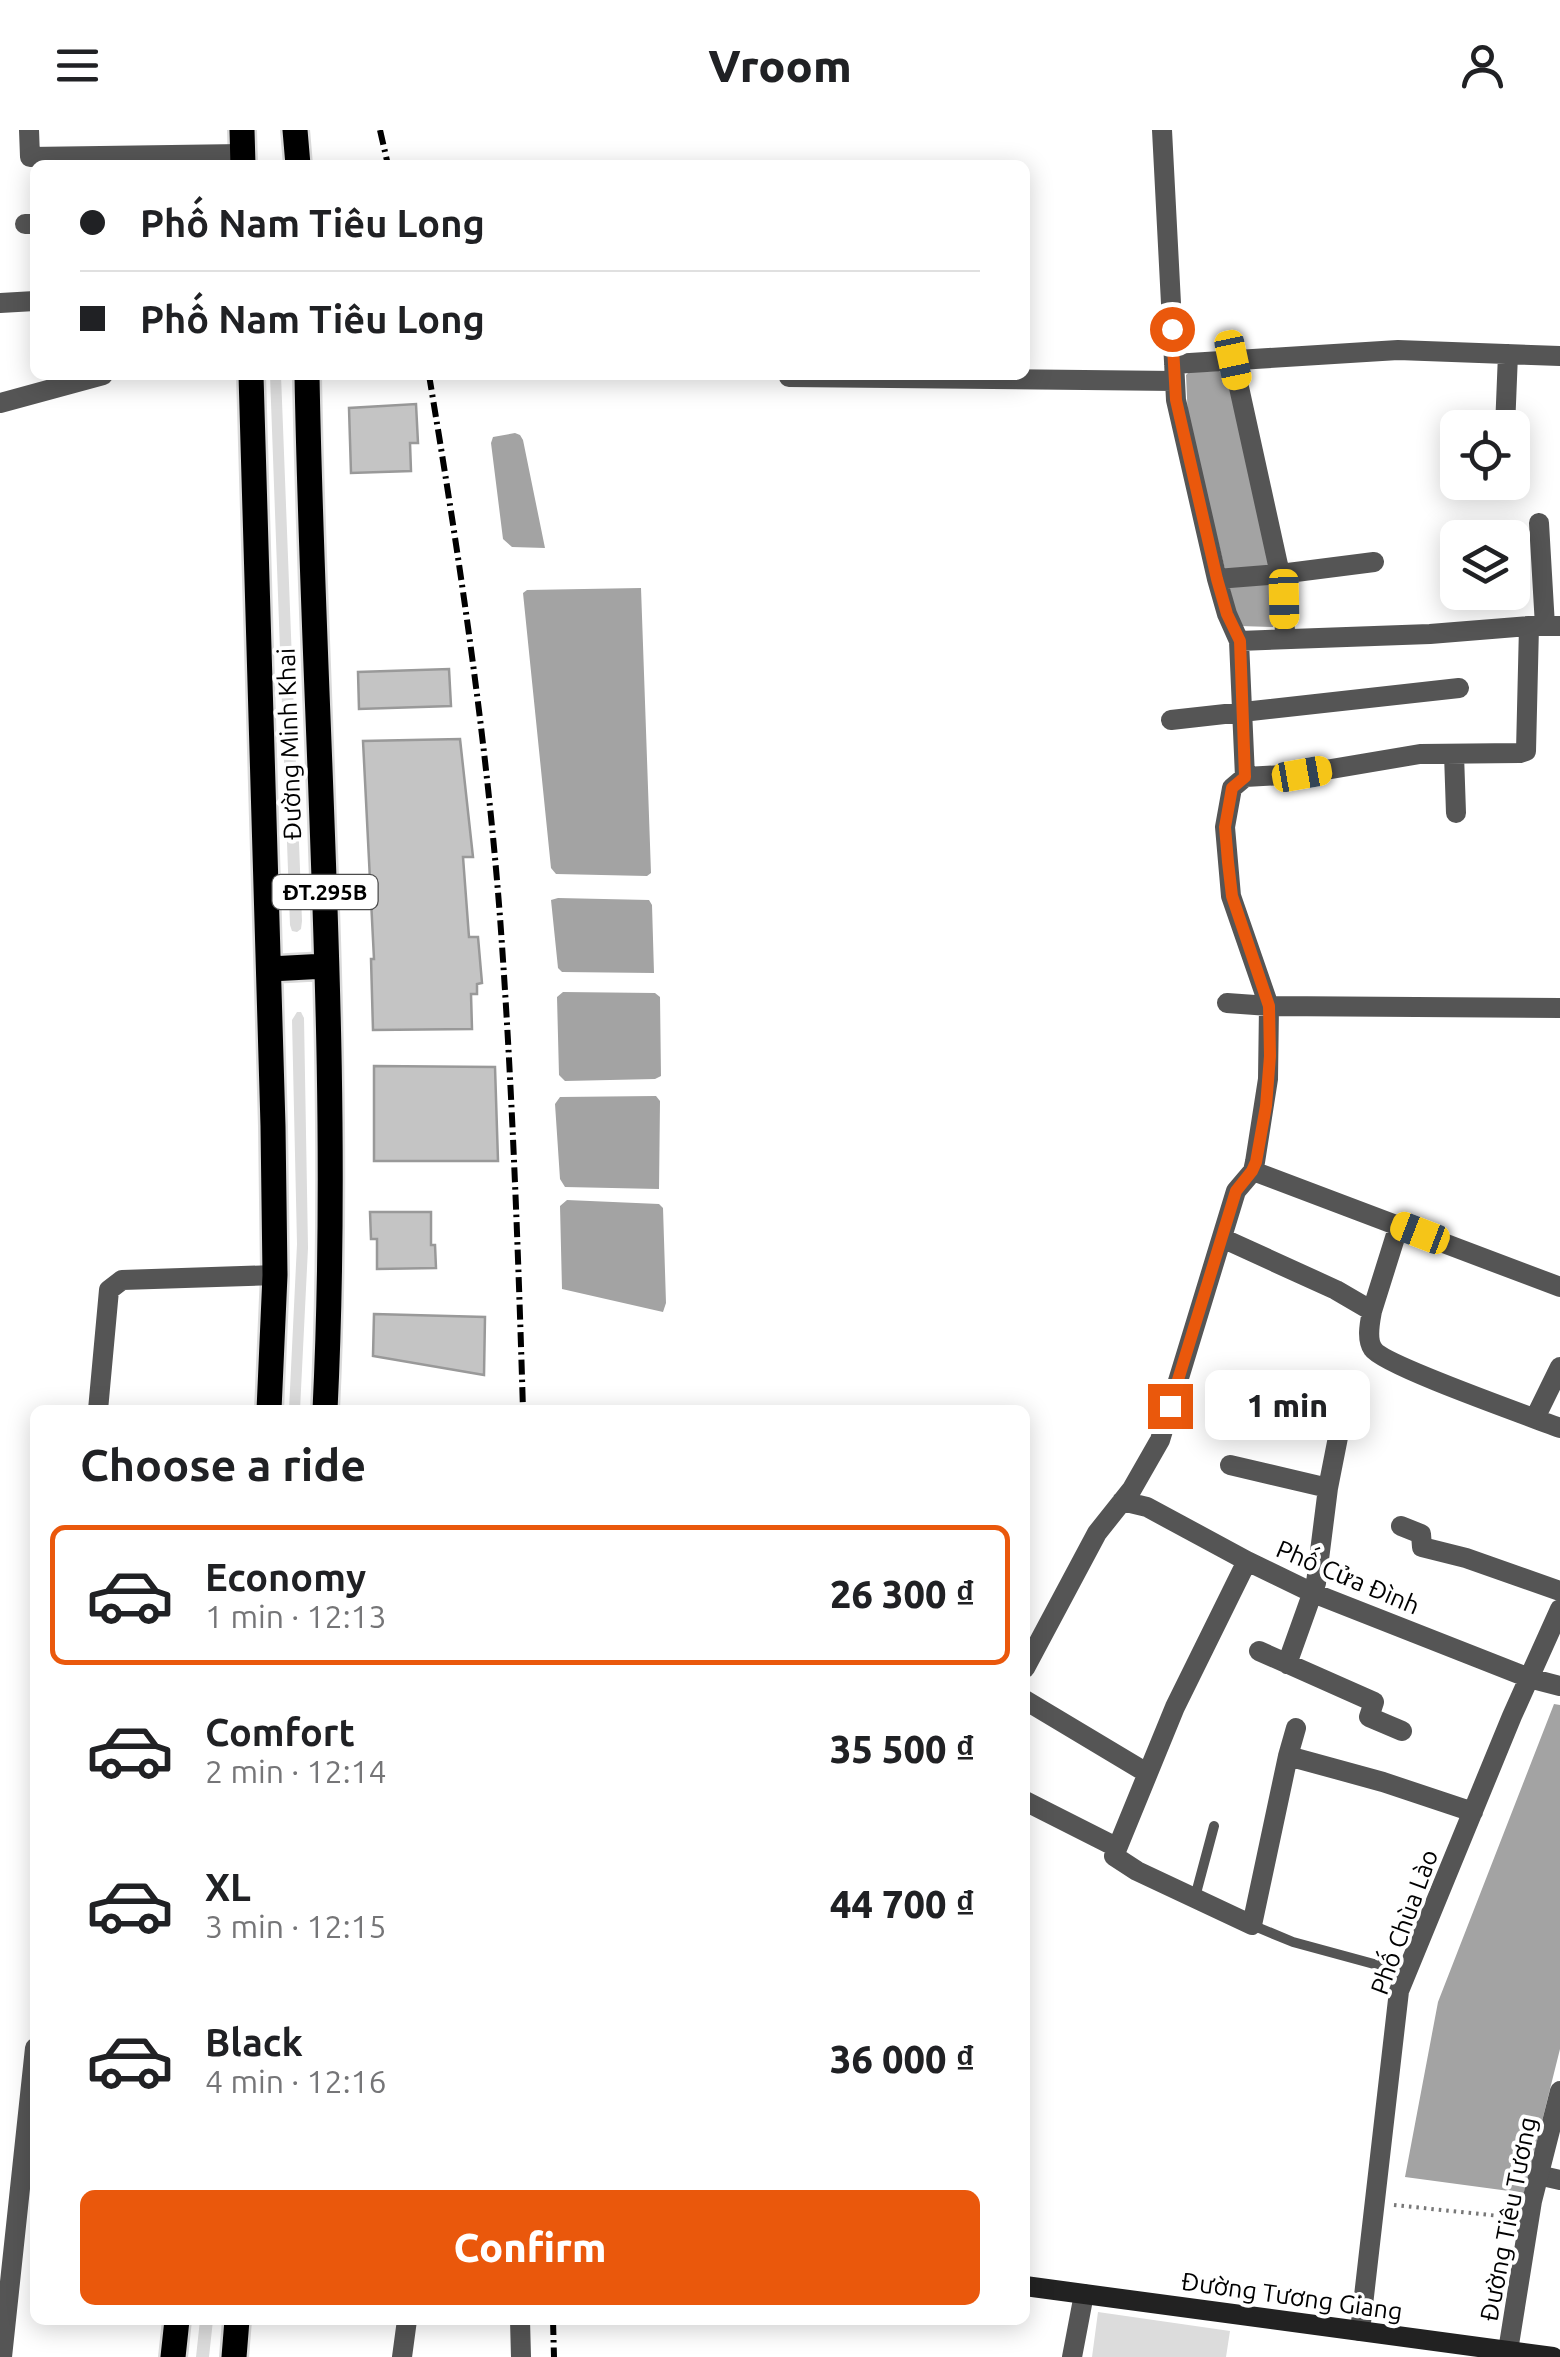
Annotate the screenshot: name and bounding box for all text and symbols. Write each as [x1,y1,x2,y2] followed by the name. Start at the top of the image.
[50,38,105,93] icon: menu
[1455,38,1510,93] icon: person
[708,40,852,91] text: Vroom
[140,202,485,244] text: Phố Nam Tiêu Long
[140,298,485,340] text: Phố Nam Tiêu Long
[1150,307,1195,352] route start
[1212,328,1254,392] car
[1440,410,1530,610] map controls
[1440,410,1530,500] button: locate
[1440,520,1530,610] button: layers
[1268,569,1300,629] car
[272,647,306,841] street label: Đường Minh Khai
[1270,754,1334,794] car
[272,875,378,909] road number: ĐT.295B
[1387,1208,1453,1258] car
[1205,1371,1370,1441] callout: 1 min
[1148,1384,1193,1429] route end
[1247,1387,1328,1423] text: 1 min
[80,1439,366,1490] text: Choose a ride
[1272,1531,1425,1620] street label: Phố Cửa Đình
[85,1550,175,1640] icon: car
[205,1556,366,1598] text: Economy
[830,1573,975,1615] text: 26 300 ₫
[205,1598,387,1634] text: 1 min · 12:13
[85,1705,175,1795] icon: car
[205,1711,355,1753] text: Comfort
[830,1728,975,1770] text: 35 500 ₫
[205,1753,387,1789] text: 2 min · 12:14
[1362,1845,1443,1998] street label: Phố Chùa Lào
[85,1860,175,1950] icon: car
[205,1866,251,1908] text: XL
[830,1883,975,1925] text: 44 700 ₫
[205,1908,387,1944] text: 3 min · 12:15
[85,2015,175,2105] icon: car
[205,2021,303,2063] text: Black
[830,2038,975,2080] text: 36 000 ₫
[205,2063,387,2099] text: 4 min · 12:16
[1474,2115,1542,2323] street label: Đường Tiêu Tương
[80,2190,980,2305] button: Confirm
[1180,2267,1404,2325] street label: Đường Tương Giang

